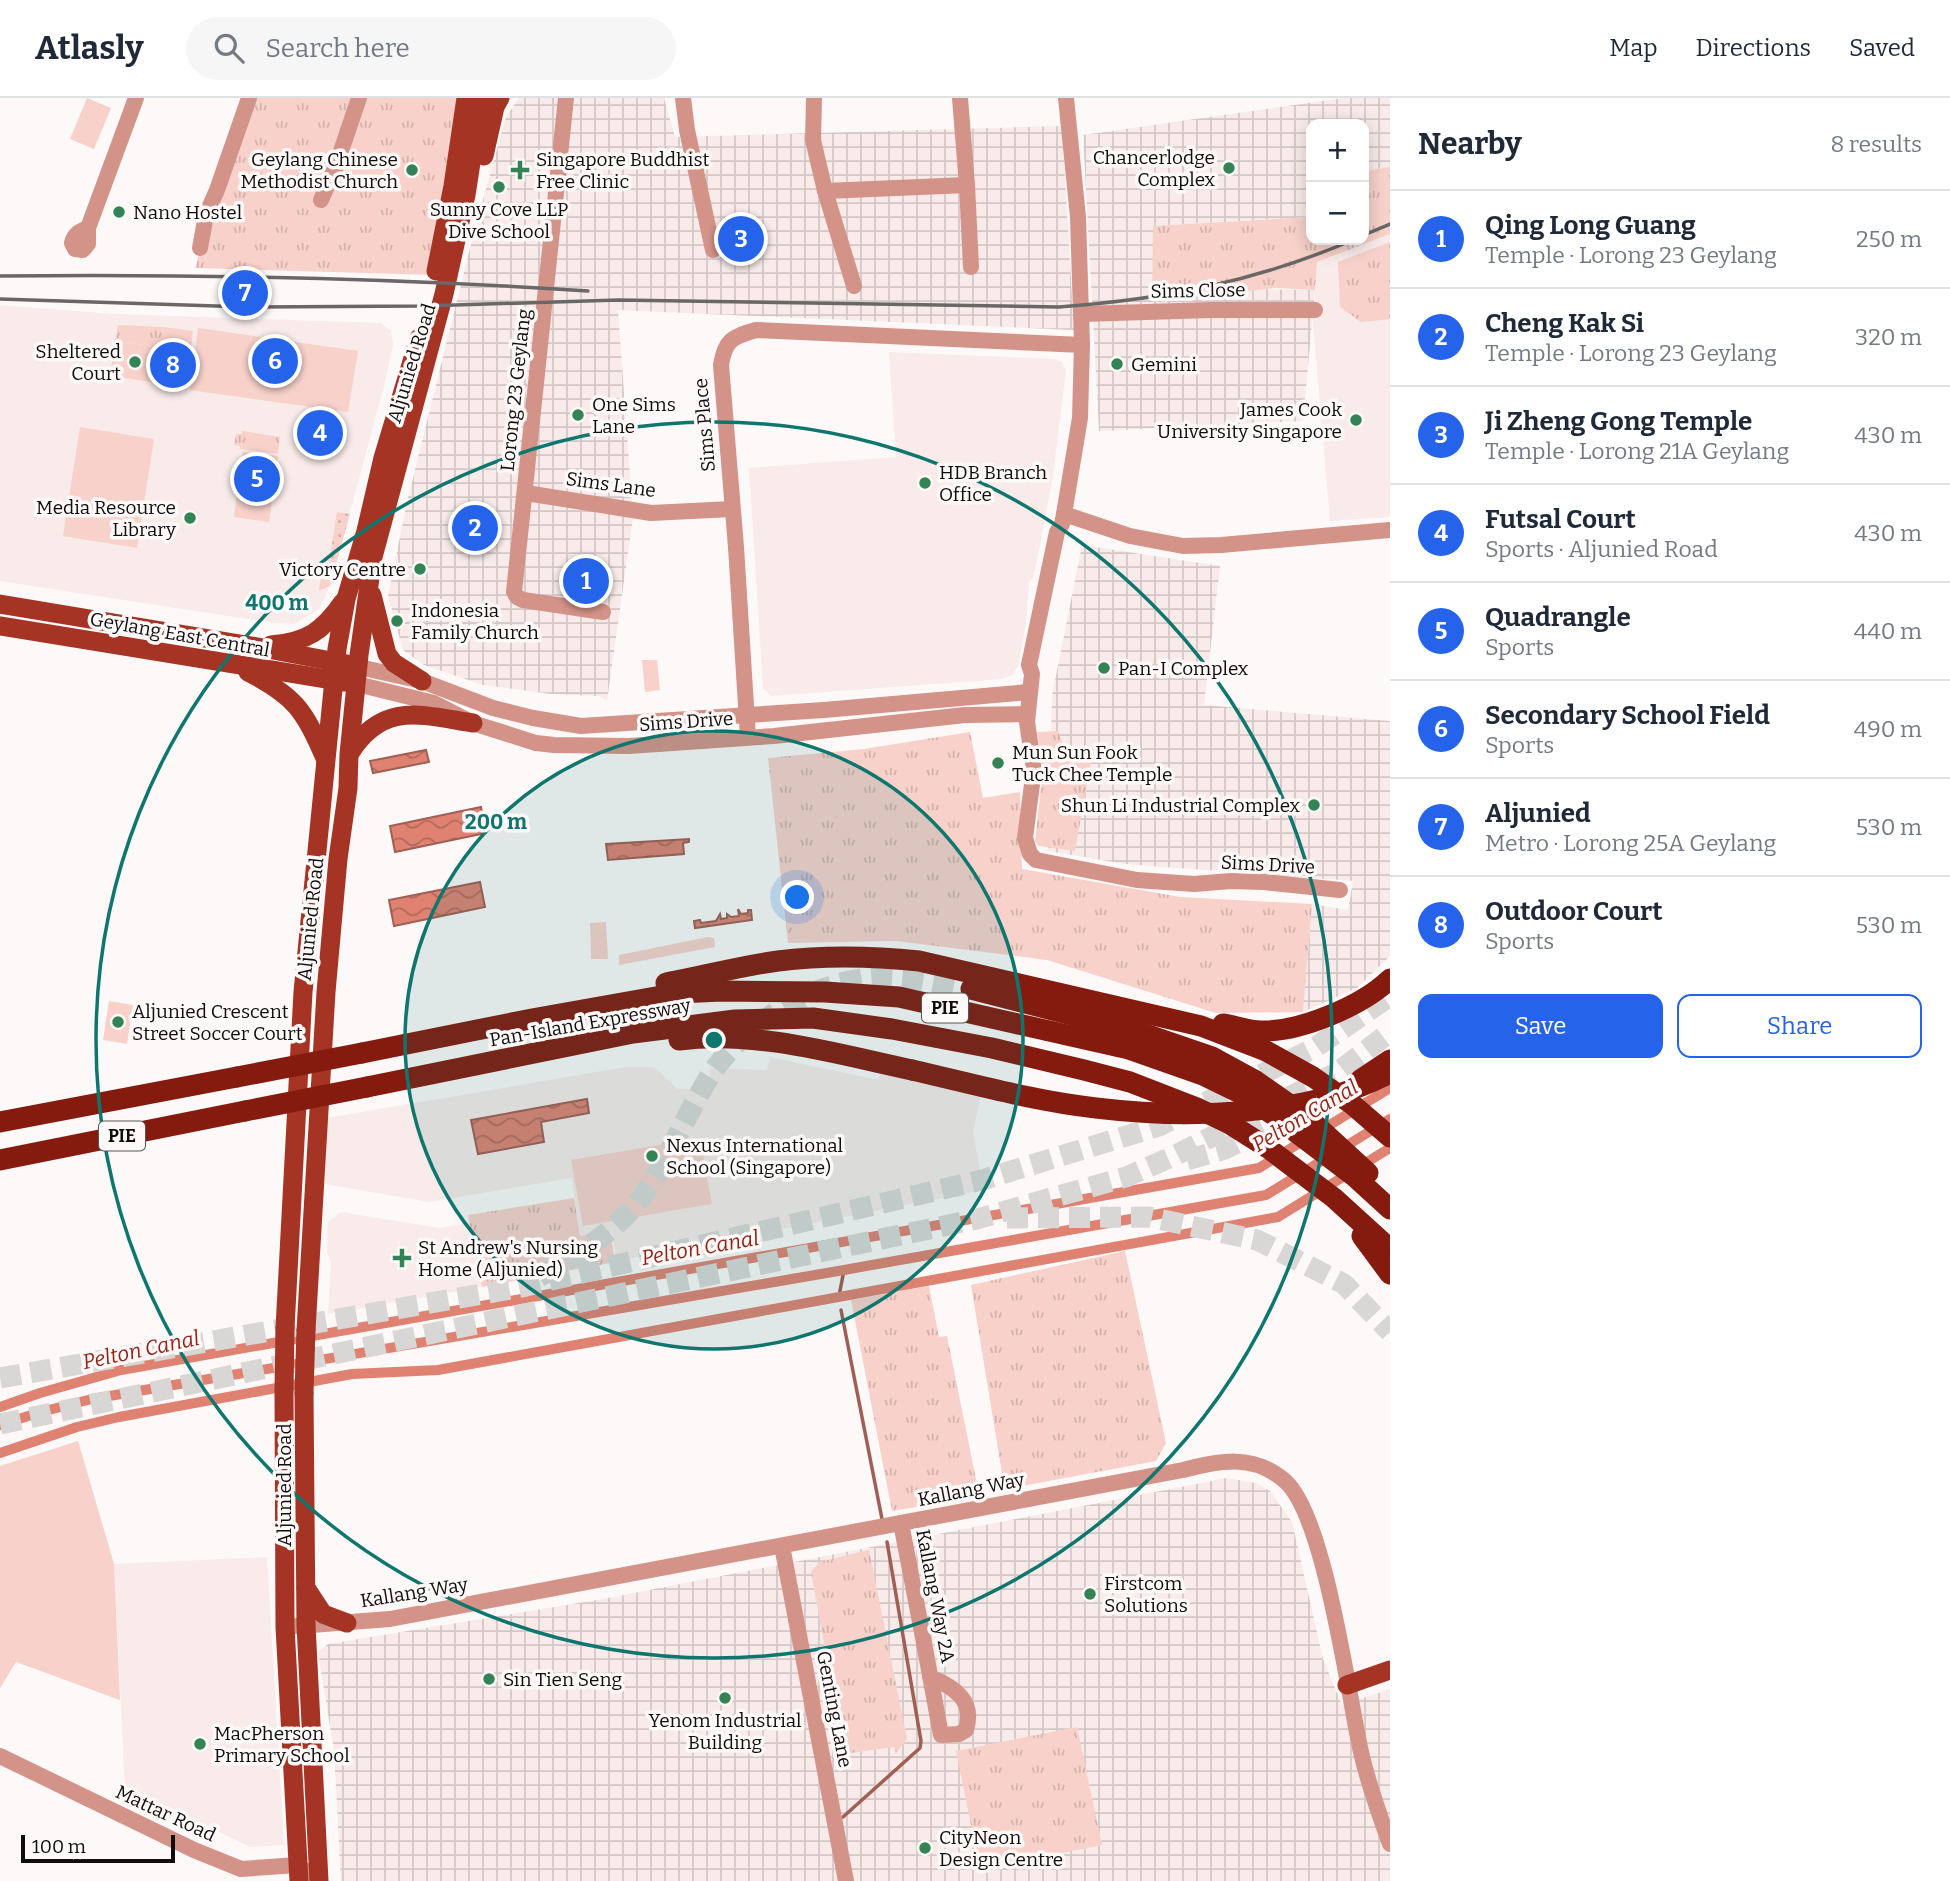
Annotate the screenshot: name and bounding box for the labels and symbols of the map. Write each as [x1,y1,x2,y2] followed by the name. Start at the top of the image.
[1093,146,1215,191] place label: Chancerlodge Complex
[240,148,398,193] place label: Geylang Chinese Methodist Church
[536,148,709,193] place label: Singapore Buddhist Free Clinic
[510,160,530,180] marker: Singapore Buddhist Free Clinic
[1221,160,1237,176] marker: Chancerlodge Complex
[404,162,420,178] marker: Geylang Chinese Methodist Church
[491,179,507,195] marker: Sunny Cove LLP Dive School
[430,198,568,243] place label: Sunny Cove LLP Dive School
[133,201,242,224] place label: Nano Hostel
[111,204,127,220] marker: Nano Hostel
[718,213,764,265] pin: 3
[222,267,268,319] pin: 7
[1150,278,1246,303] street label: Sims Close
[382,301,441,426] street label: Aljunied Road
[496,307,536,473] street label: Lorong 23 Geylang
[252,335,298,387] pin: 6
[150,339,196,391] pin: 8
[35,340,121,385] place label: Sheltered Court
[1131,353,1197,376] place label: Gemini
[127,354,143,370] marker: Sheltered Court
[1109,356,1125,372] marker: Gemini
[689,377,720,473] street label: Sims Place
[592,393,676,438] place label: One Sims Lane
[1157,398,1342,443] place label: James Cook University Singapore
[297,407,343,459] pin: 4
[570,407,586,423] marker: One Sims Lane
[1348,412,1364,428] marker: James Cook University Singapore
[234,453,280,505] pin: 5
[939,461,1047,506] place label: HDB Branch Office
[564,467,657,502] street label: Sims Lane
[917,475,933,491] marker: HDB Branch Office
[36,496,177,541] place label: Media Resource Library
[452,502,498,554] pin: 2
[182,510,198,526] marker: Media Resource Library
[563,555,609,607] pin: 1
[279,558,406,581] place label: Victory Centre
[412,561,428,577] marker: Victory Centre
[245,590,309,616] text: 400 m
[411,599,539,644] place label: Indonesia Family Church
[88,607,272,662] street label: Geylang East Central
[389,613,405,629] marker: Indonesia Family Church
[1118,657,1249,680] place label: Pan-I Complex
[1096,660,1112,676] marker: Pan-I Complex
[638,707,734,736] street label: Sims Drive
[1012,741,1172,786] place label: Mun Sun Fook Tuck Chee Temple
[990,755,1006,771] marker: Mun Sun Fook Tuck Chee Temple
[1061,794,1300,817] place label: Shun Li Industrial Complex
[1306,797,1322,813] marker: Shun Li Industrial Complex
[465,809,527,835] text: 200 m
[1220,851,1316,878] street label: Sims Drive
[293,856,328,982] street label: Aljunied Road
[780,880,814,914] your location
[488,993,693,1052] street label: Pan-Island Expressway
[922,994,968,1023] road number: PIE
[132,1000,303,1045] place label: Aljunied Crescent Street Soccer Court
[110,1014,126,1030] marker: Aljunied Crescent Street Soccer Court
[702,1028,726,1052] centre of rings
[1247,1074,1363,1158] water label: Pelton Canal
[99,1121,145,1150] road number: PIE
[666,1134,843,1179] place label: Nexus International School (Singapore)
[644,1148,660,1164] marker: Nexus International School (Singapore)
[639,1225,761,1271] water label: Pelton Canal
[418,1236,598,1281] place label: St Andrew's Nursing Home (Aljunied)
[392,1248,412,1268] marker: St Andrew's Nursing Home (Aljunied)
[80,1325,202,1375] water label: Pelton Canal
[273,1423,296,1547] street label: Aljunied Road
[916,1468,1027,1511] street label: Kallang Way
[911,1527,960,1666] street label: Kallang Way 2A
[1104,1572,1188,1617] place label: Firstcom Solutions
[359,1573,470,1612] street label: Kallang Way
[1082,1586,1098,1602] marker: Firstcom Solutions
[812,1649,857,1769] street label: Genting Lane
[503,1668,622,1691] place label: Sin Tien Seng
[481,1671,497,1687] marker: Sin Tien Seng
[717,1690,733,1706] marker: Yenom Industrial Building
[648,1709,802,1754] place label: Yenom Industrial Building
[214,1722,350,1767] place label: MacPherson Primary School
[192,1736,208,1752] marker: MacPherson Primary School
[112,1780,220,1847] street label: Mattar Road
[939,1826,1063,1871] place label: CityNeon Design Centre
[21,1832,175,1864] scale bar
[917,1840,933,1856] marker: CityNeon Design Centre

